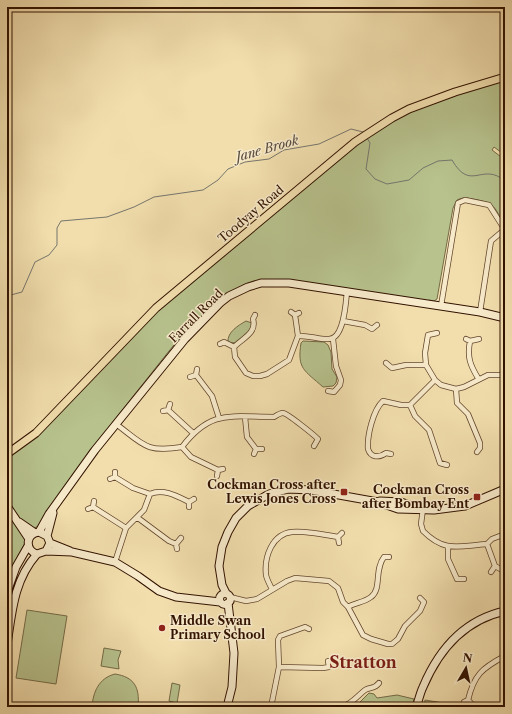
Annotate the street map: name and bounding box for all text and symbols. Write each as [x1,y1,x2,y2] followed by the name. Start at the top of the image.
[230,131,301,166] water label: Jane Brook
[215,181,287,246] street label: Toodyay Road
[166,285,226,346] street label: Farrall Road
[207,477,336,506] place label: Cockman Cross after Lewis Jones Cross
[362,482,469,511] place label: Cockman Cross after Bombay Ent
[339,487,349,497] marker: Cockman Cross after Lewis Jones Cross
[472,492,482,502] marker: Cockman Cross after Bombay Ent
[170,613,265,642] place label: Middle Swan Primary School
[157,623,167,633] marker: Middle Swan Primary School
[446,648,486,688] north arrow
[462,650,474,666] text: N
[329,652,397,672] district label: Stratton

